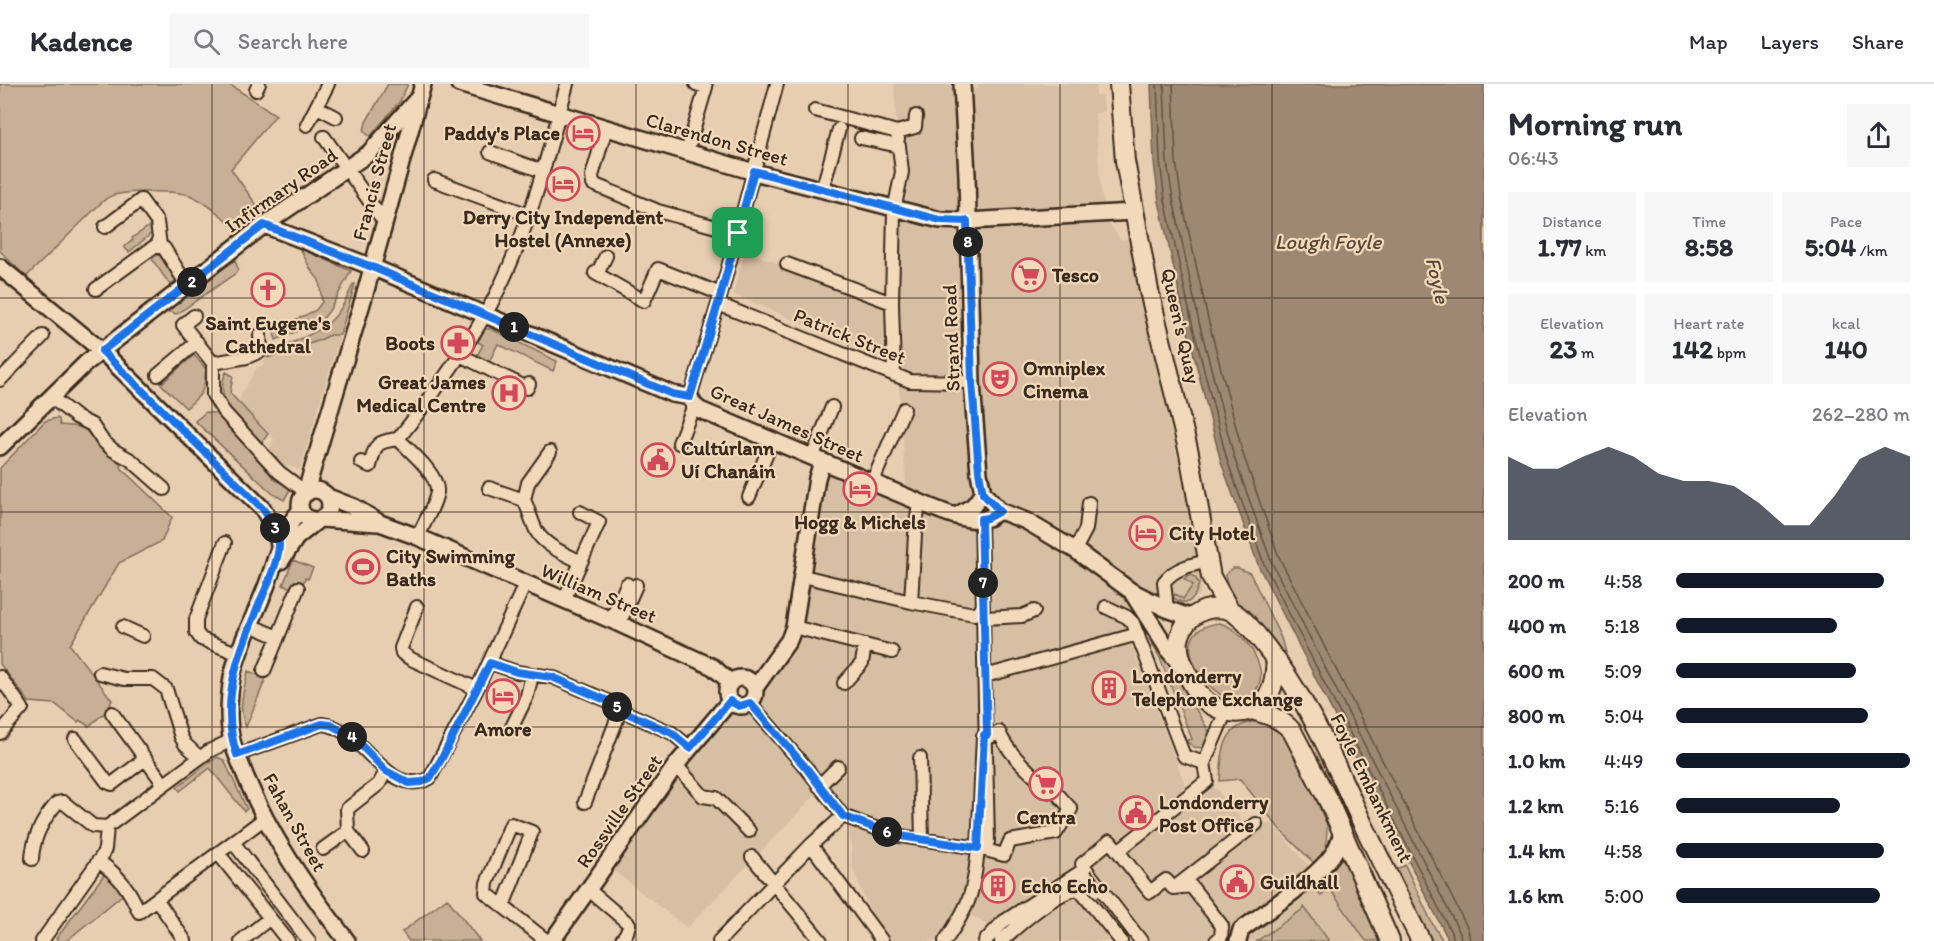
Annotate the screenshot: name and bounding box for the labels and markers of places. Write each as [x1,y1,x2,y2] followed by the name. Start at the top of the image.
[565,115,601,151] hotel icon: Paddy's Place
[444,121,560,146] place label: Paddy's Place
[545,166,581,202] hotel icon: Derry City Independent Hostel (Annexe)
[463,205,664,253] place label: Derry City Independent Hostel (Annexe)
[712,207,763,258] pin
[953,227,983,257] pin: 8
[1011,257,1047,293] supermarket icon: Tesco
[1051,263,1099,287] place label: Tesco
[177,267,207,297] pin: 2
[250,272,286,308] church icon: Saint Eugene's Cathedral
[205,311,331,358] place label: Saint Eugene's Cathedral
[499,312,529,342] pin: 1
[440,325,476,361] pharmacy icon: Boots
[385,331,435,355] place label: Boots
[1023,356,1106,403] place label: Omniplex Cinema
[982,361,1018,397] theatre icon: Omniplex Cinema
[356,370,486,417] place label: Great James Medical Centre
[491,375,527,411] hospital icon: Great James Medical Centre
[681,436,776,483] place label: Cultúrlann Uí Chanáin
[640,442,676,478] public building icon: Cultúrlann Uí Chanáin
[842,471,878,507] hotel icon: Hogg & Michels
[794,510,926,535] place label: Hogg & Michels
[260,513,290,543] pin: 3
[1128,515,1164,551] hotel icon: City Hotel
[1169,521,1256,546] place label: City Hotel
[386,544,516,591] place label: City Swimming Baths
[345,549,381,585] sports icon: City Swimming Baths
[968,568,998,598] pin: 7
[1131,664,1303,712] place label: Londonderry Telephone Exchange
[1091,670,1127,706] building icon: Londonderry Telephone Exchange
[485,678,521,714] hotel icon: Amore
[602,692,632,722] pin: 5
[474,717,532,741] place label: Amore
[337,722,367,752] pin: 4
[1028,766,1064,802] supermarket icon: Centra
[1159,790,1269,837] place label: Londonderry Post Office
[1118,795,1154,831] public building icon: Londonderry Post Office
[1017,805,1076,829] place label: Centra
[872,817,902,847] pin: 6
[1219,864,1255,900] public building icon: Guildhall
[980,868,1016,904] building icon: Echo Echo
[1260,870,1339,894] place label: Guildhall
[1021,874,1108,898] place label: Echo Echo

